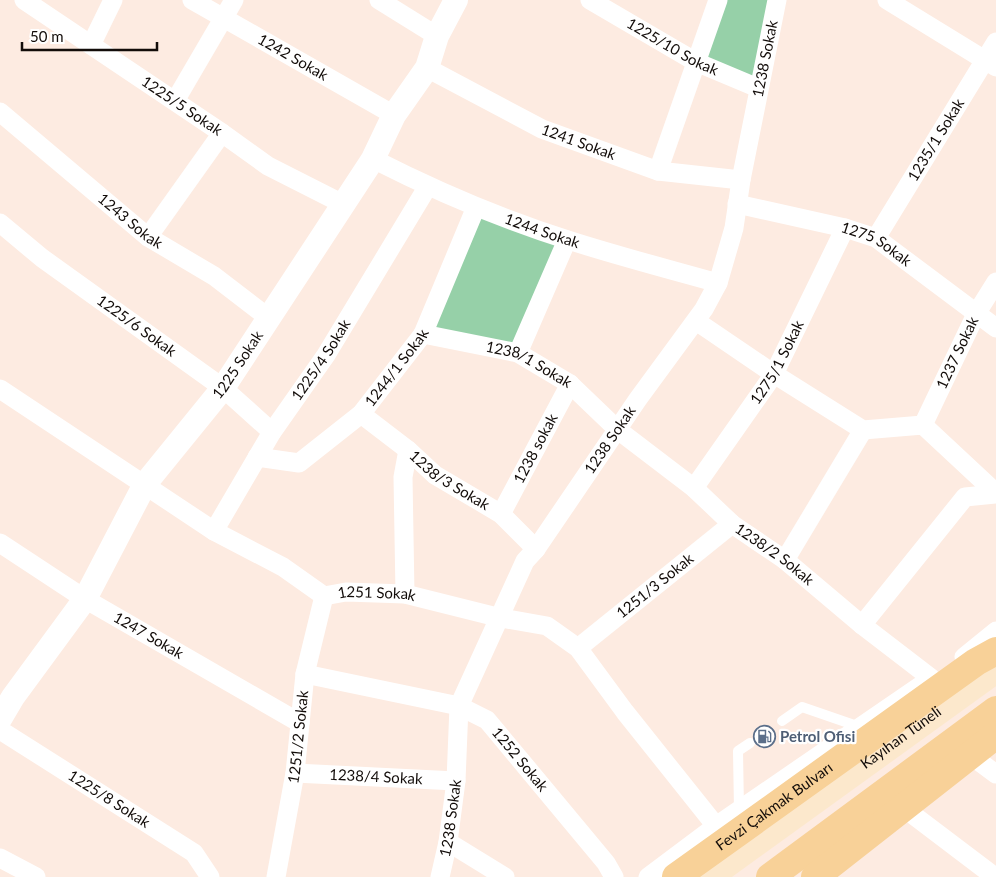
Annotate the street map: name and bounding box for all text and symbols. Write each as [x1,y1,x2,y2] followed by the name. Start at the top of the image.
[624,14,722,79] street label: 1225/10 Sokak
[748,18,781,99] street label: 1238 Sokak
[22,20,158,52] scale bar
[30,27,64,45] text: 50 m
[255,29,332,84] street label: 1242 Sokak
[138,72,226,139] street label: 1225/5 Sokak
[903,95,967,184] street label: 1235/1 Sokak
[539,120,619,163] street label: 1241 Sokak
[95,189,167,252] street label: 1243 Sokak
[502,209,582,251] street label: 1244 Sokak
[839,217,916,270] street label: 1275 Sokak
[94,290,181,360] street label: 1225/6 Sokak
[932,313,982,391] street label: 1237 Sokak
[287,315,354,403] street label: 1225/4 Sokak
[746,317,807,407] street label: 1275/1 Sokak
[360,326,432,410] street label: 1244/1 Sokak
[208,327,266,402] street label: 1225 Sokak
[484,337,576,391] street label: 1238/1 Sokak
[580,402,639,477] street label: 1238 Sokak
[509,410,561,486] street label: 1238 sokak
[406,446,494,513] street label: 1238/3 Sokak
[732,519,818,589] street label: 1238/2 Sokak
[612,549,697,621] street label: 1251/3 Sokak
[336,582,418,604] street label: 1251 Sokak
[111,607,188,662] street label: 1247 Sokak
[283,689,311,785] street label: 1251/2 Sokak
[856,702,944,772] street label: Kayıhan Tüneli
[489,723,553,795] street label: 1252 Sokak
[752,725,776,749] fuel station icon: Petrol Ofisi
[780,727,855,745] place label: Petrol Ofisi
[712,758,836,854] street label: Fevzi Çakmak Bulvarı
[329,765,423,787] street label: 1238/4 Sokak
[65,766,154,831] street label: 1225/8 Sokak
[435,778,464,858] street label: 1238 Sokak

